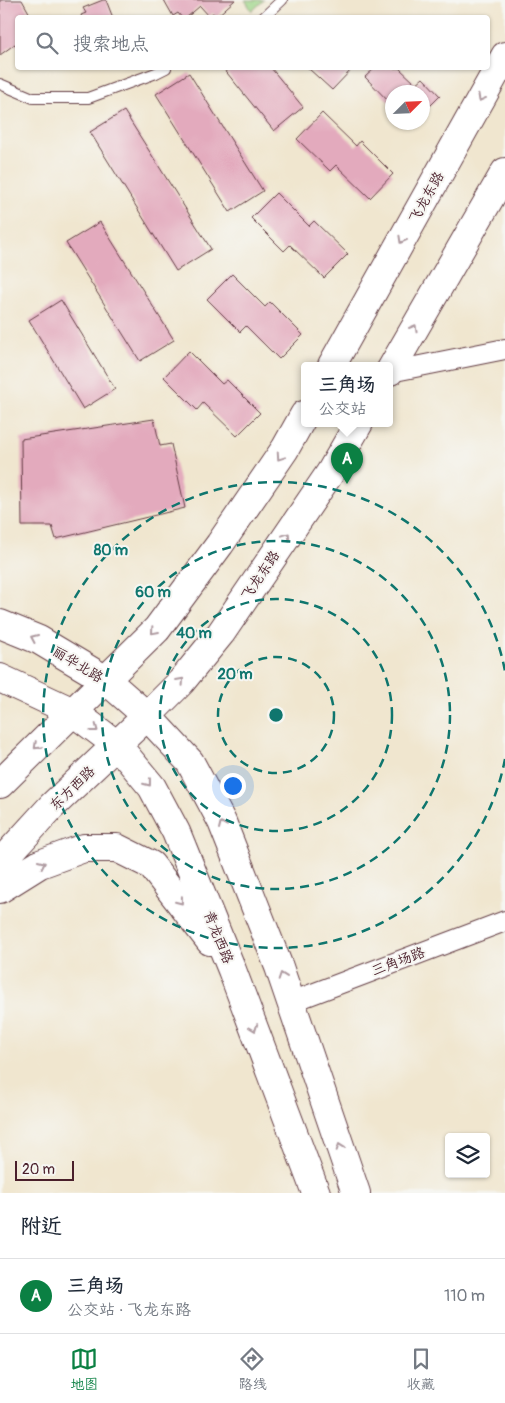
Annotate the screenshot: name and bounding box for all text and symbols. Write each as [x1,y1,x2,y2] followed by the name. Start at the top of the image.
[15,15,490,70] search box
[33,29,61,57] icon: search
[73,32,149,56] text: 搜索地点
[385,85,430,130] north arrow
[477,93,487,102] one-way arrow
[405,169,447,226] street label: 飞龙东路
[398,235,408,244] one-way arrow
[408,325,418,334] one-way arrow
[301,362,393,427] popup
[318,373,376,397] text: 三角场
[318,399,367,419] text: 公交站
[331,443,363,484] pin: A
[277,451,286,460] one-way arrow
[281,532,290,542] one-way arrow
[94,541,128,560] text: 80 m
[238,547,283,603] street label: 飞龙东路
[135,583,171,602] text: 60 m
[176,624,212,643] text: 40 m
[151,625,160,634] one-way arrow
[30,635,39,645] one-way arrow
[49,643,106,686] street label: 丽华北路
[217,665,253,684] text: 20 m
[175,677,184,686] one-way arrow
[267,706,285,724] centre of rings
[89,723,98,731] one-way arrow
[34,740,43,749] one-way arrow
[46,763,98,814] street label: 东方西路
[220,773,246,799] your location
[143,777,151,786] one-way arrow
[218,821,229,830] one-way arrow
[36,861,45,871] one-way arrow
[174,895,182,904] one-way arrow
[200,908,237,966] street label: 青龙西路
[369,943,427,979] street label: 三角场路
[278,973,288,981] one-way arrow
[248,1023,258,1032] one-way arrow
[445,1133,490,1178] map controls
[445,1133,490,1178] button: layers
[335,1143,345,1152] one-way arrow
[15,1158,74,1181] scale bar
[22,1161,55,1178] text: 20 m
[20,1213,62,1240] text: 附近
[67,1274,124,1298] text: 三角场
[31,1286,41,1306] text: A
[444,1286,485,1306] text: 110 m
[67,1300,191,1320] text: 公交站 · 飞龙东路
[70,1345,98,1393] tab: 地图
[238,1345,266,1393] tab: 路线
[407,1345,435,1393] tab: 收藏

